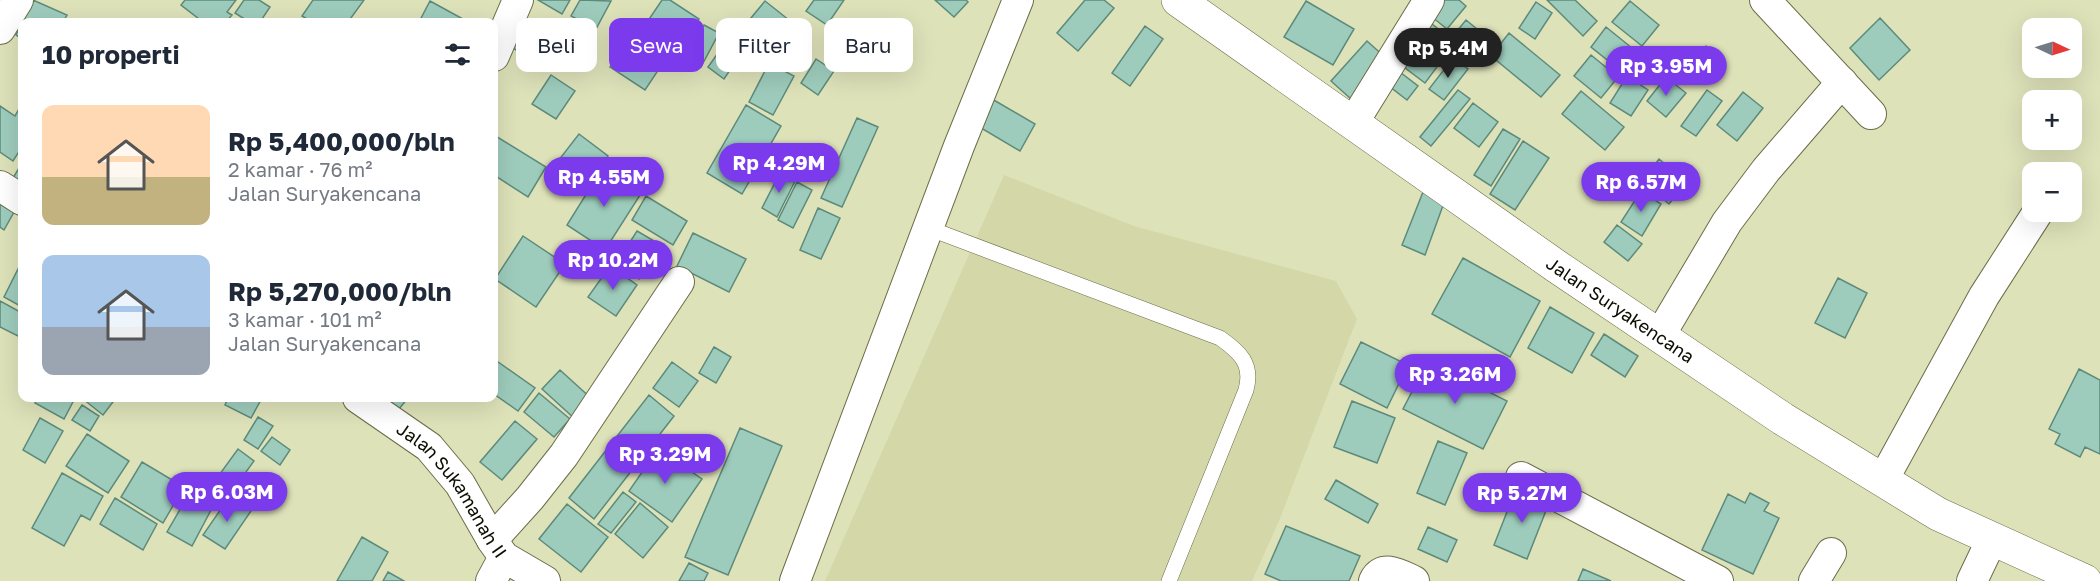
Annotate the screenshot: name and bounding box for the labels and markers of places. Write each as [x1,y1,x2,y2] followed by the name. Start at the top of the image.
[1393,28,1503,79] pin: Rp 5.4M
[1604,46,1728,97] pin: Rp 3.95M
[717,143,841,194] pin: Rp 4.29M
[542,157,666,208] pin: Rp 4.55M
[1579,162,1703,213] pin: Rp 6.57M
[551,240,675,291] pin: Rp 10.2M
[1393,354,1517,405] pin: Rp 3.26M
[603,434,727,485] pin: Rp 3.29M
[165,472,289,523] pin: Rp 6.03M
[1460,473,1584,524] pin: Rp 5.27M

